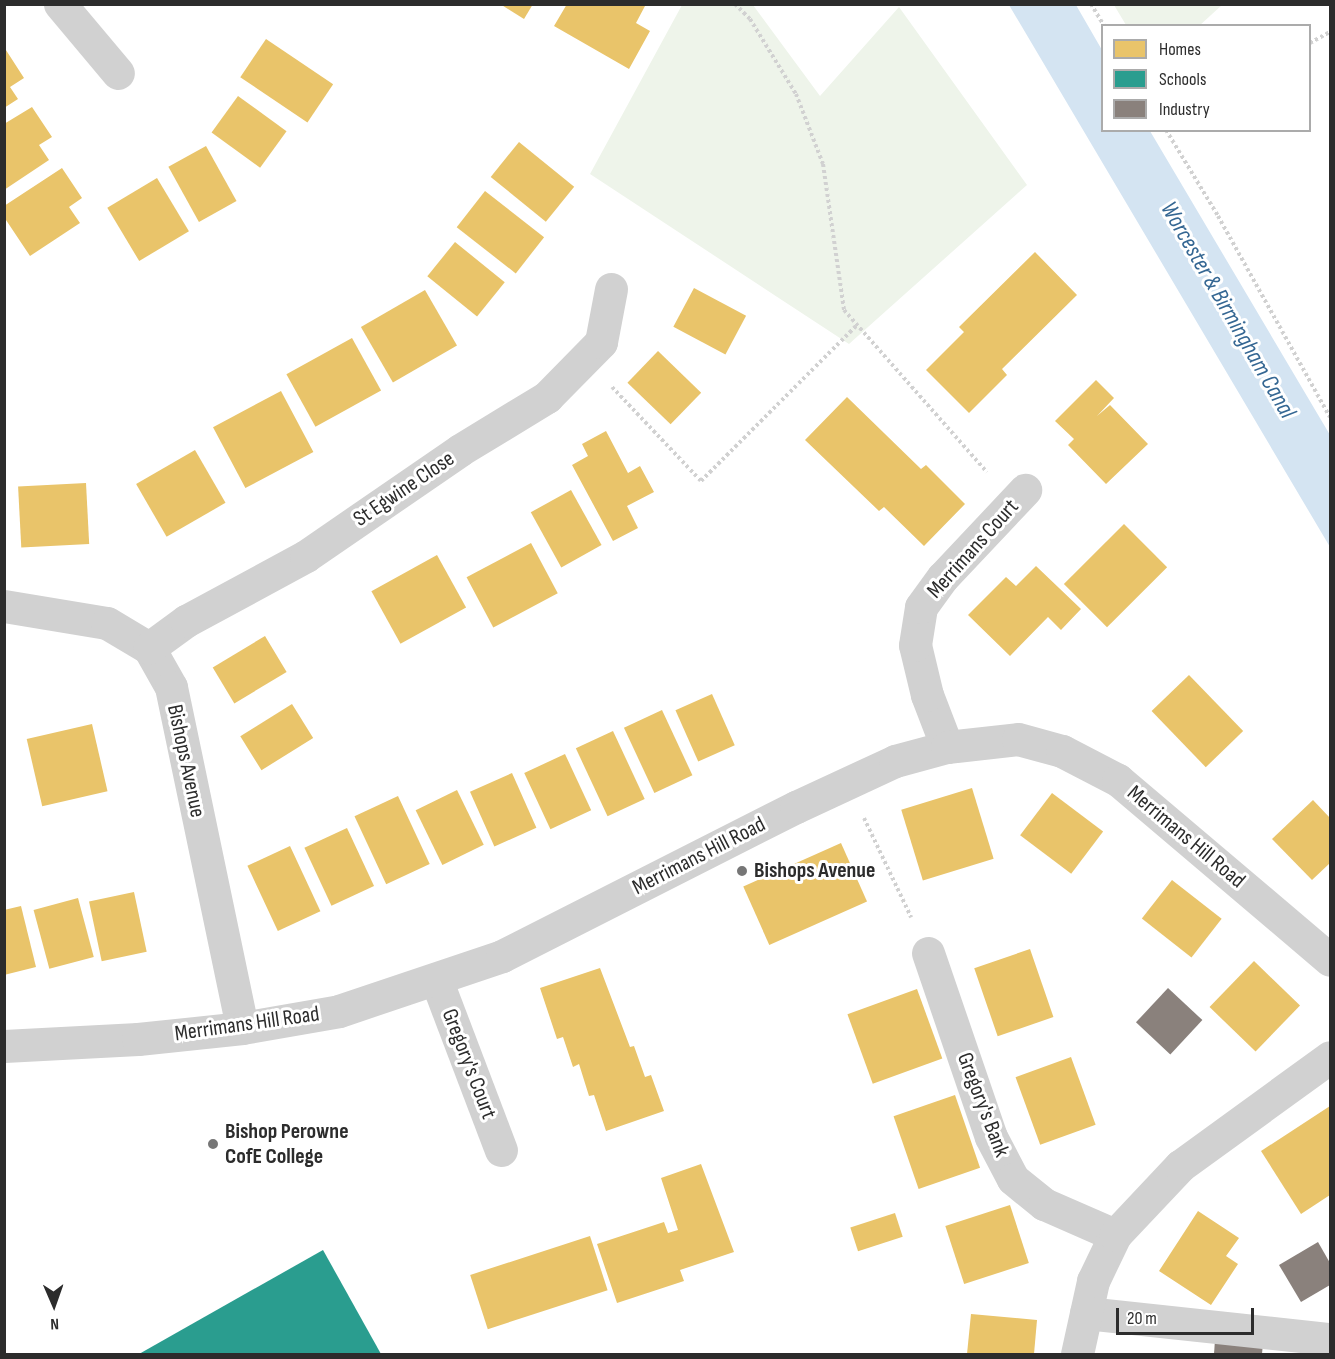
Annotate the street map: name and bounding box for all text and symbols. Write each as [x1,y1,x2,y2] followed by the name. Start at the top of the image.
[1101,24,1311,132] legend
[1159,39,1201,60] text: Homes
[1159,69,1206,90] text: Schools
[1159,99,1210,120] text: Industry
[1154,197,1302,423] water label: Worcester & Birmingham Canal
[348,446,460,532] street label: St Egwine Close
[922,494,1024,604] street label: Merrimans Court
[161,702,211,820] street label: Bishops Avenue
[1122,780,1250,894] street label: Merrimans Hill Road
[628,811,770,901] street label: Merrimans Hill Road
[754,858,875,884] place label: Bishops Avenue
[735,864,749,878] marker: Bishops Avenue
[173,1001,321,1047] street label: Merrimans Hill Road
[436,1005,502,1123] street label: Gregory's Court
[951,1049,1015,1161] street label: Gregory's Bank
[225,1118,349,1170] place label: Bishop Perowne CofE College
[206,1137,220,1151] marker: Bishop Perowne CofE College
[24,1275,84,1335] north arrow
[1119,1296,1257,1334] scale bar
[1127,1308,1157,1329] text: 20 m
[50,1314,59,1333] text: N

